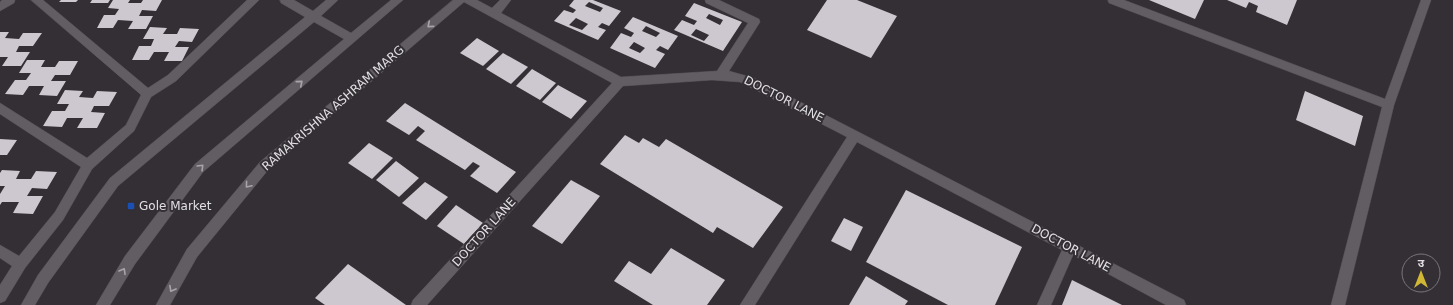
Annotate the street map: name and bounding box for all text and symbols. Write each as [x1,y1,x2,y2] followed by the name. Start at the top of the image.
[427,21,434,28] one-way arrow
[259,43,407,173] street label: RAMAKRISHNA ASHRAM MARG
[742,73,826,125] street label: DOCTOR LANE
[295,81,302,88] one-way arrow
[196,165,204,172] one-way arrow
[246,180,253,188] one-way arrow
[449,195,519,269] street label: DOCTOR LANE
[139,199,212,213] place label: Gole Market
[126,201,136,211] marker: Gole Market
[1029,221,1113,275] street label: DOCTOR LANE
[1401,253,1441,293] north arrow
[1418,257,1425,270] text: उ
[118,268,125,275] one-way arrow
[169,285,176,292] one-way arrow

